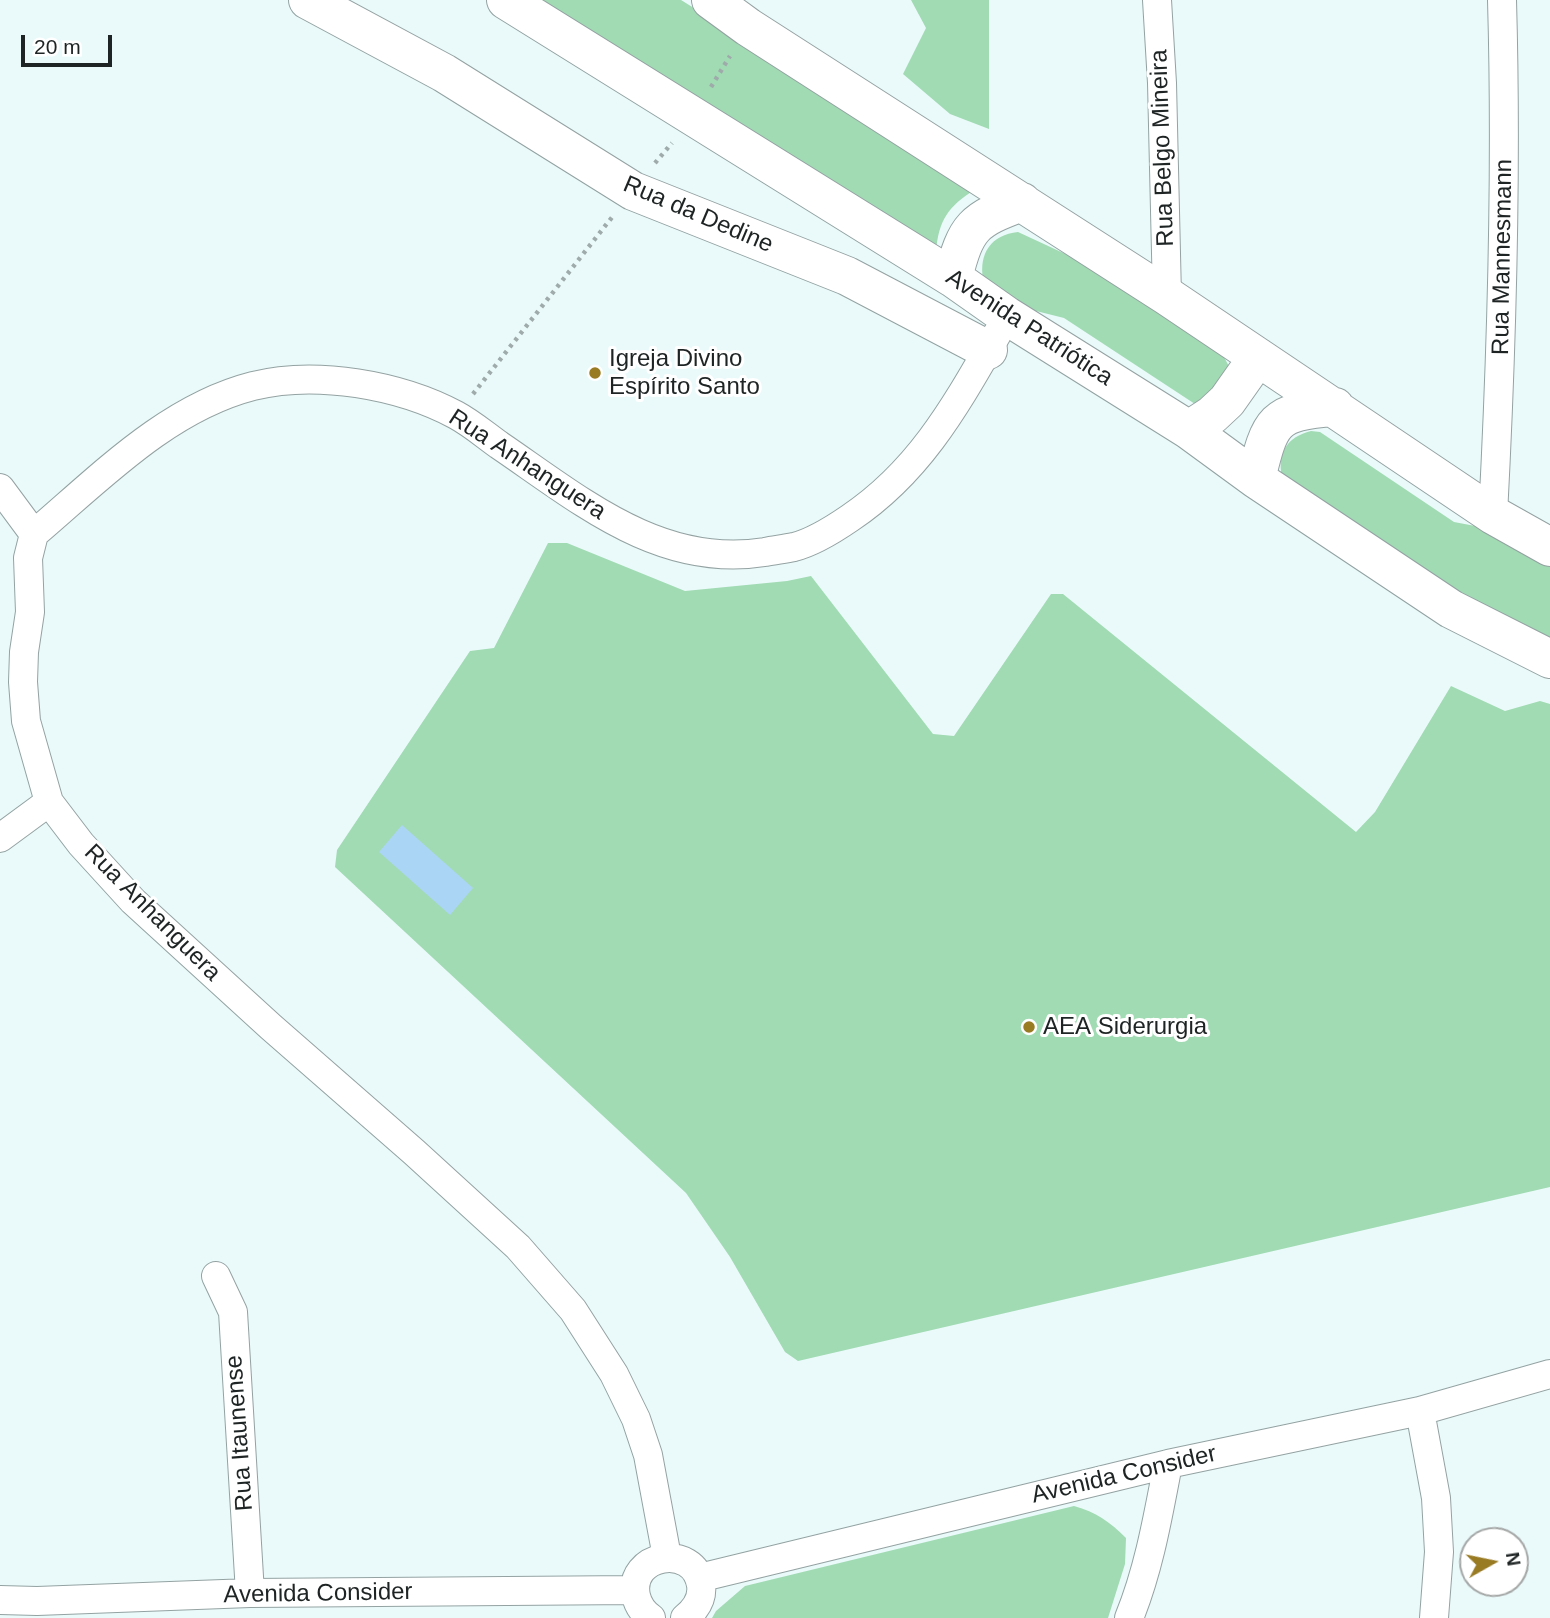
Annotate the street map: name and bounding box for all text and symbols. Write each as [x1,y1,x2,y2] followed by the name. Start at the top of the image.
[24,21,116,65] scale bar
[34,35,81,58] text: 20 m
[1145,49,1181,247] street label: Rua Belgo Mineira
[1487,159,1519,355] street label: Rua Mannesmann
[619,170,777,260] street label: Rua da Dedine
[940,263,1118,393] street label: Avenida Patriótica
[609,345,760,401] place label: Igreja Divino Espírito Santo
[587,365,603,381] marker: Igreja Divino Espírito Santo
[443,404,611,526] street label: Rua Anhanguera
[78,839,226,987] street label: Rua Anhanguera
[1043,1013,1207,1041] place label: AEA Siderurgia
[1021,1019,1037,1035] marker: AEA Siderurgia
[220,1354,260,1512] street label: Rua Itaunense
[1029,1440,1219,1510] street label: Avenida Consider
[1459,1527,1529,1597] north arrow
[1502,1551,1525,1567] text: N
[223,1578,413,1610] street label: Avenida Consider

